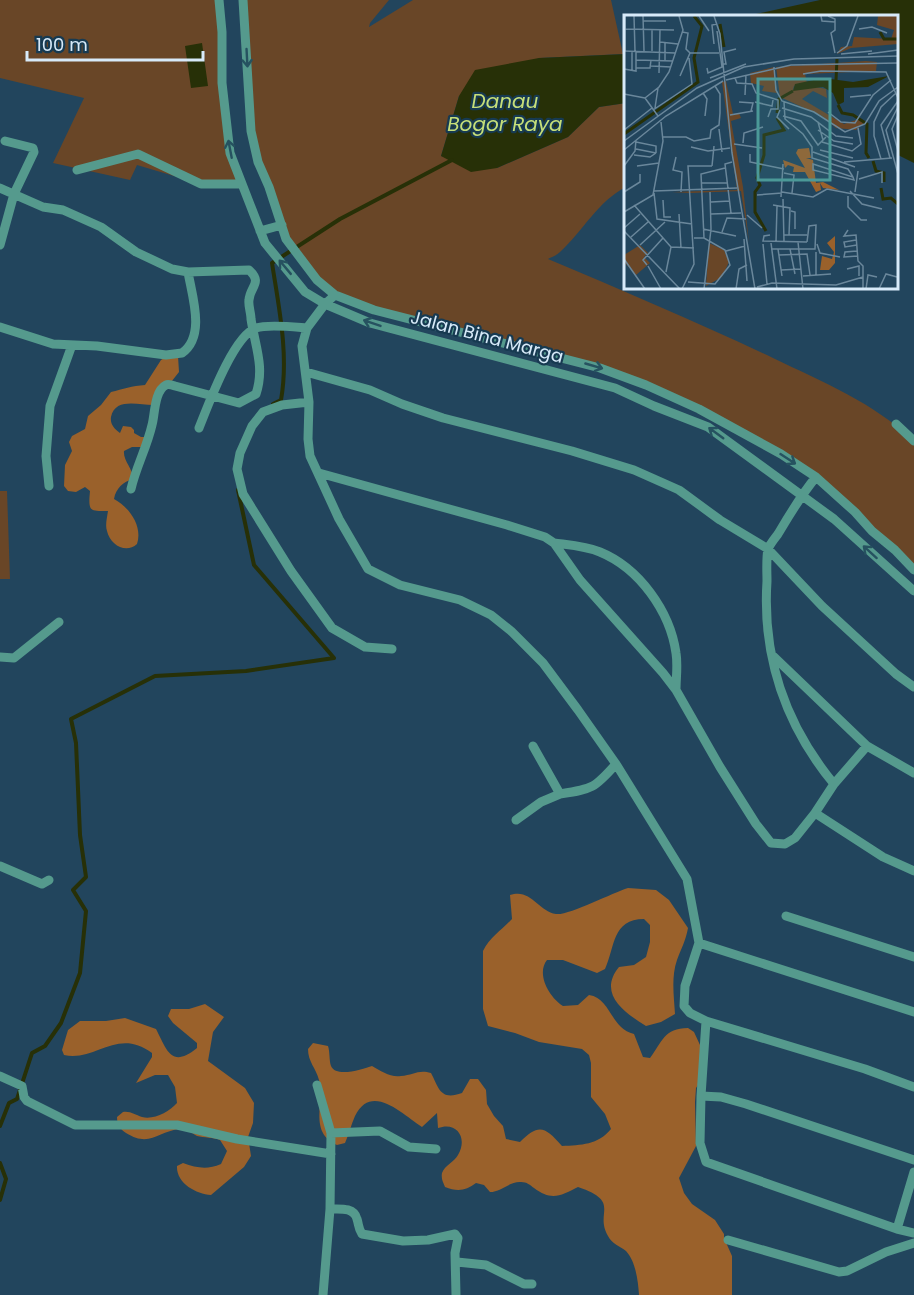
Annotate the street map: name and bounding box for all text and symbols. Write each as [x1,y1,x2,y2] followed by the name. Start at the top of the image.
[624,15,899,290] inset map
[27,24,202,62] scale bar
[36,32,88,57] text: 100 m
[241,48,252,68] one-way arrow
[447,87,563,138] water label: Danau Bogor Raya
[224,139,235,159] one-way arrow
[279,259,292,275] one-way arrow
[408,304,566,369] street label: Jalan Bina Marga
[363,316,382,327] one-way arrow
[584,361,603,373] one-way arrow
[709,427,725,439] one-way arrow
[780,453,796,465] one-way arrow
[863,545,878,559] one-way arrow

